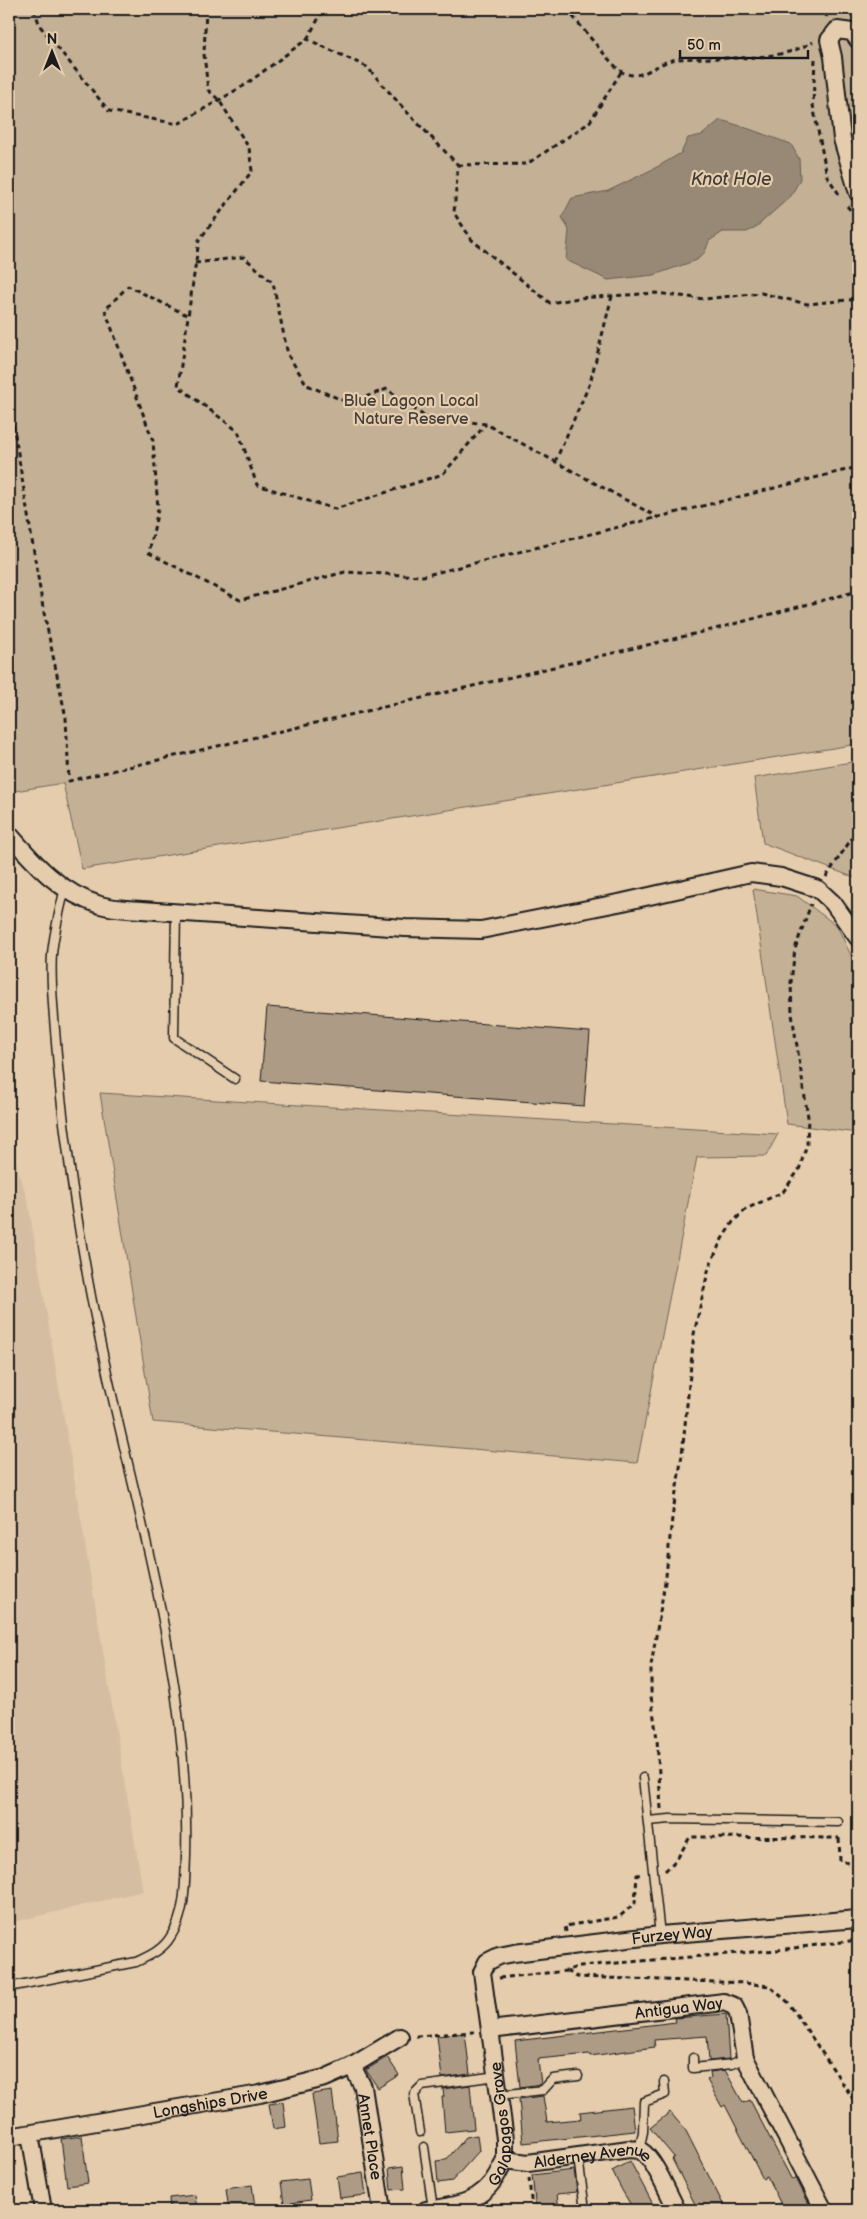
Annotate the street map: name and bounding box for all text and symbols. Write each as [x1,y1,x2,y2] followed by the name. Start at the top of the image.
[28,28,78,78] north arrow
[680,28,807,60] scale bar
[47,31,57,48] text: N
[687,36,721,55] text: 50 m
[691,169,771,190] water label: Knot Hole
[344,392,478,429] park label: Blue Lagoon Local Nature Reserve
[631,1923,714,1949] street label: Furzey Way
[634,1994,725,2024] street label: Antigua Way
[484,2060,516,2190] street label: Galapagos Grove
[152,2084,270,2123] street label: Longships Drive
[353,2092,385,2182] street label: Annet Place
[532,2141,656,2173] street label: Alderney Avenue

